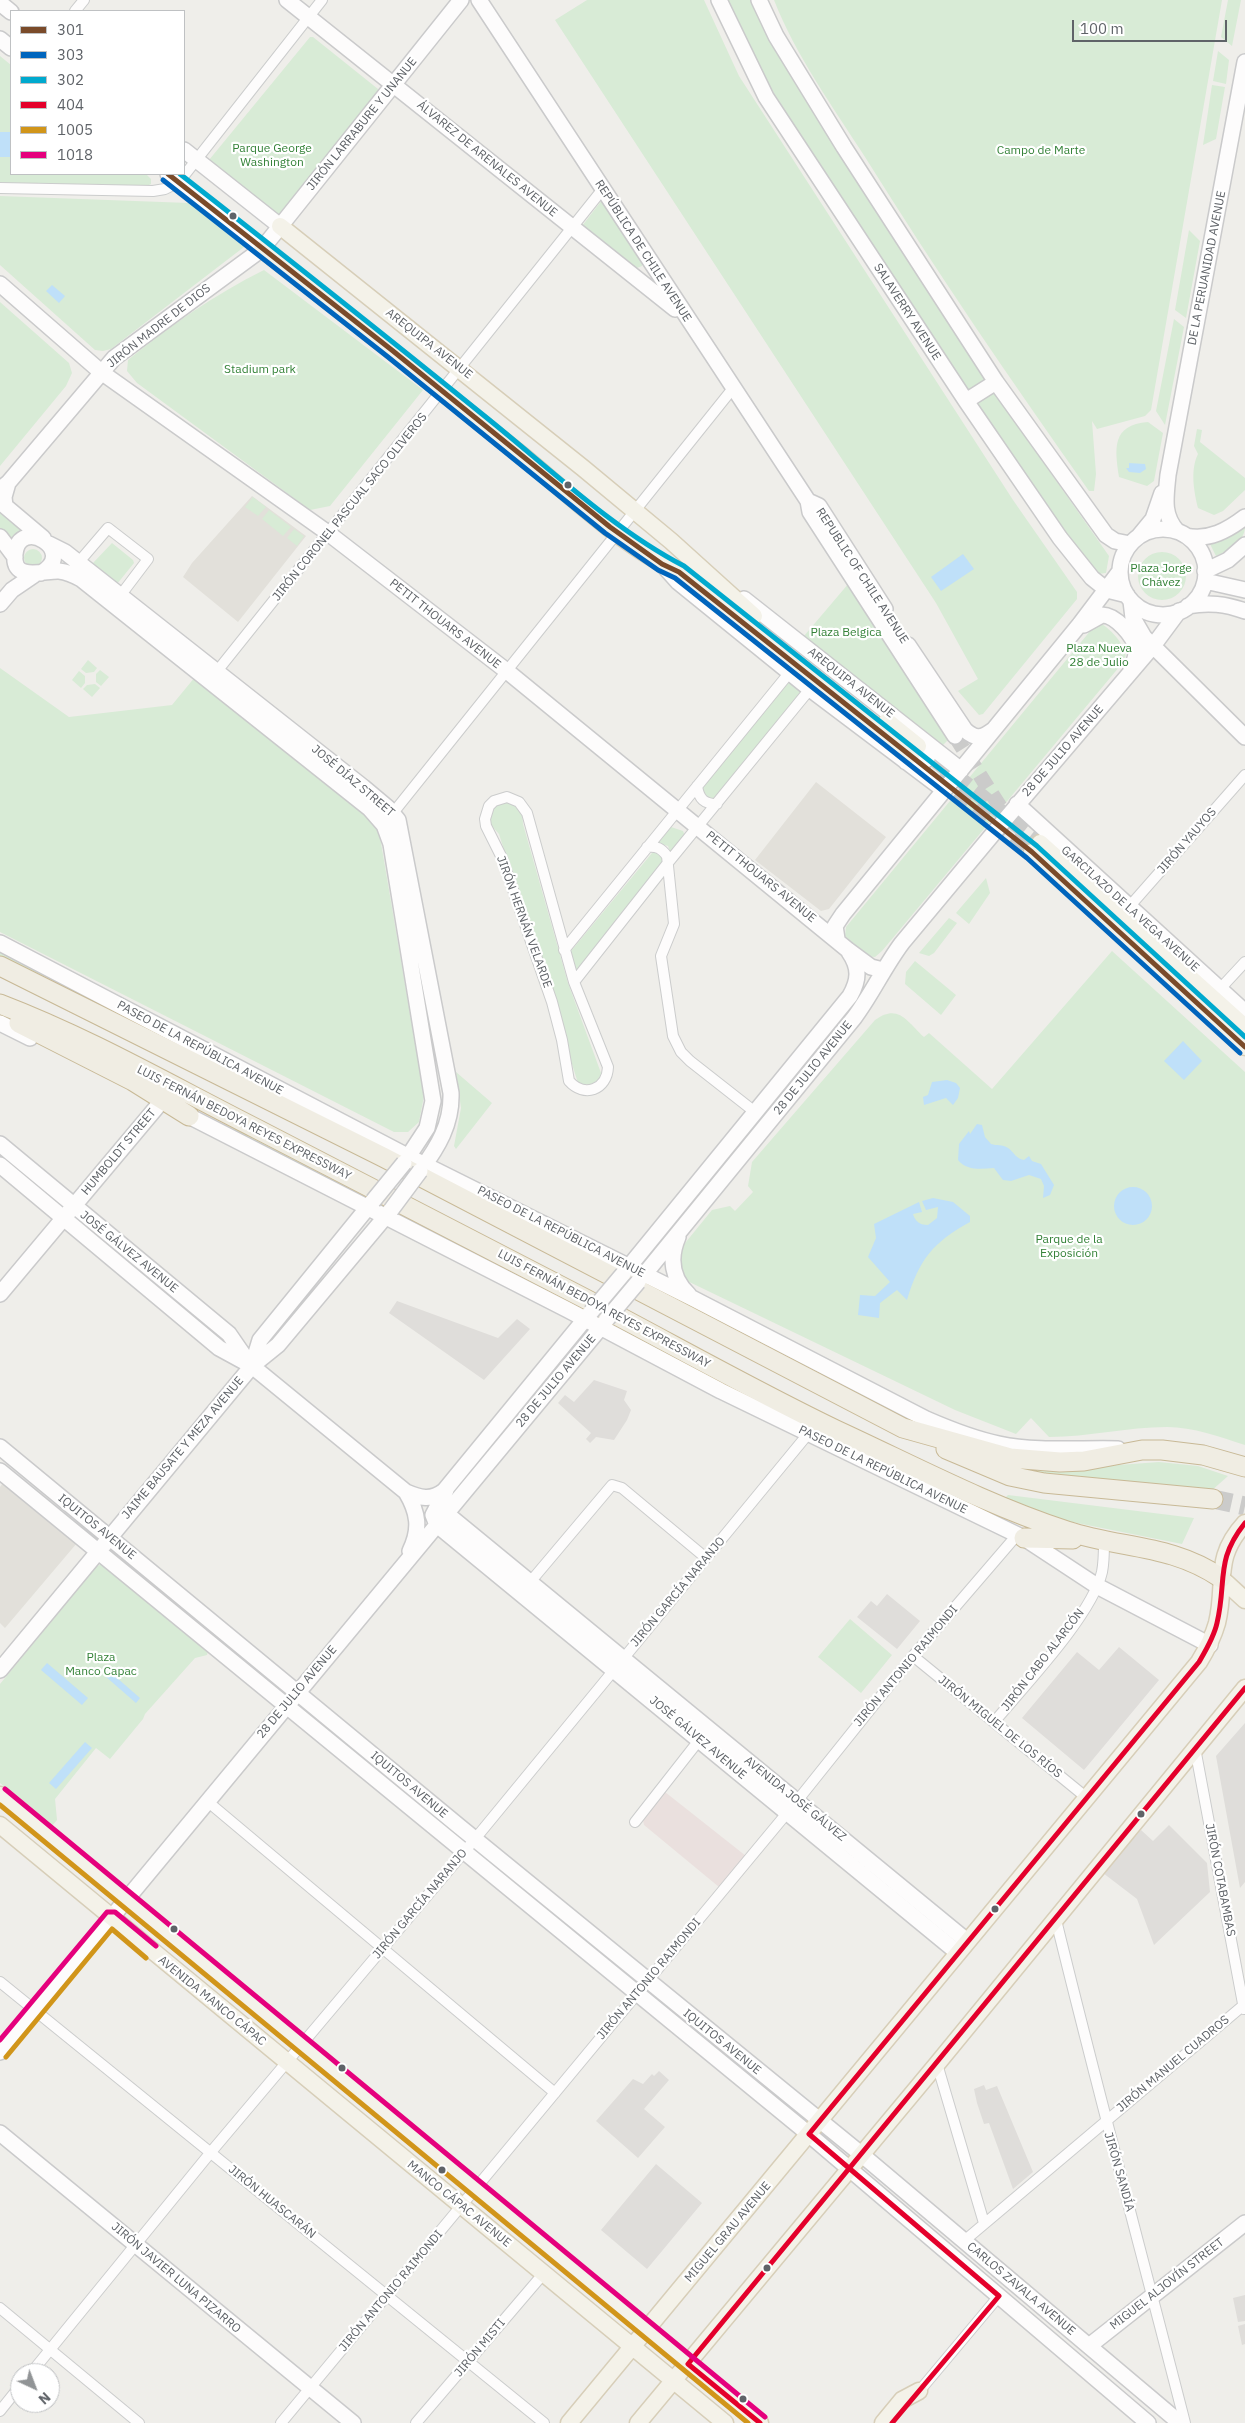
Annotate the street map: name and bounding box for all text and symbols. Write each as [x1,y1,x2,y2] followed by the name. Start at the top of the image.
[10,10,185,175] legend
[1075,10,1230,42] scale bar
[1080,19,1124,38] text: 100 m
[57,20,84,39] text: 301
[57,45,84,64] text: 303
[304,55,420,193] street label: JIRÓN LARRABURE Y UNANUE
[57,70,84,89] text: 302
[57,95,84,114] text: 404
[414,98,560,220] street label: ÁLVAREZ DE ARENALES AVENUE
[57,120,93,139] text: 1005
[232,142,312,170] park label: Parque George Washington
[997,144,1085,158] park label: Campo de Marte
[57,145,93,164] text: 1018
[592,177,694,325] street label: REPÚBLICA DE CHILE AVENUE
[1185,190,1229,346] street label: DE LA PERUANIDAD AVENUE
[228,211,238,221] unlabelled marker
[870,261,944,363] street label: SALAVERRY AVENUE
[104,281,214,371] street label: JIRÓN MADRE DE DIOS
[383,306,475,382] street label: AREQUIPA AVENUE
[224,363,296,377] park label: Stadium park
[270,410,430,604] street label: JIRÓN CORONEL PASCUAL SACO OLIVEROS
[563,480,573,490] unlabelled marker
[813,506,911,646] street label: REPUBLIC OF CHILE AVENUE
[1130,562,1192,590] park label: Plaza Jorge Chávez
[386,576,504,672] street label: PETIT THOUARS AVENUE
[810,626,882,640] park label: Plaza Belgica
[1066,642,1132,670] park label: Plaza Nueva 28 de Julio
[805,645,897,721] street label: AREQUIPA AVENUE
[1019,702,1107,800] street label: 28 DE JULIO AVENUE
[309,742,397,820] street label: JOSÉ DÍAZ STREET
[1154,805,1220,877] street label: JIRÓN YAUYOS
[703,828,819,926] street label: PETIT THOUARS AVENUE
[1058,843,1202,975] street label: GARCILAZO DE LA VEGA AVENUE
[493,854,555,990] street label: JIRÓN HERNÁN VELARDE
[114,998,286,1098] street label: PASEO DE LA REPÚBLICA AVENUE
[771,1018,855,1118] street label: 28 DE JULIO AVENUE
[134,1062,354,1184] street label: LUIS FERNÁN BEDOYA REYES EXPRESSWAY
[79,1106,159,1198] street label: HUMBOLDT STREET
[475,1183,647,1281] street label: PASEO DE LA REPÚBLICA AVENUE
[77,1208,181,1296] street label: JOSÉ GÁLVEZ AVENUE
[1035,1233,1103,1261] park label: Parque de la Exposición
[495,1247,713,1371] street label: LUIS FERNÁN BEDOYA REYES EXPRESSWAY
[513,1332,599,1430] street label: 28 DE JULIO AVENUE
[119,1374,247,1522] street label: JAIME BAUSATE Y MEZA AVENUE
[796,1423,970,1517] street label: PASEO DE LA REPÚBLICA AVENUE
[55,1491,139,1563] street label: IQUITOS AVENUE
[628,1534,728,1650] street label: JIRÓN GARCÍA NARANJO
[851,1602,961,1730] street label: JIRÓN ANTONIO RAIMONDI
[999,1606,1087,1714] street label: JIRÓN CABO ALARCÓN
[254,1643,340,1741] street label: 28 DE JULIO AVENUE
[65,1651,137,1679] park label: Plaza Manco Capac
[935,1673,1065,1781] street label: JIRÓN MIGUEL DE LOS RÍOS
[647,1693,749,1783] street label: JOSÉ GÁLVEZ AVENUE
[368,1749,450,1821] street label: IQUITOS AVENUE
[741,1753,849,1845] street label: AVENIDA JOSÉ GÁLVEZ
[1136,1809,1146,1819] unlabelled marker
[1202,1822,1238,1938] street label: JIRÓN COTABAMBAS
[370,1846,470,1962] street label: JIRÓN GARCÍA NARANJO
[990,1904,1000,1914] unlabelled marker
[594,1915,704,2043] street label: JIRÓN ANTONIO RAIMONDI
[169,1924,179,1934] unlabelled marker
[155,1953,269,2049] street label: AVENIDA MANCO CÁPAC
[680,2006,764,2078] street label: IQUITOS AVENUE
[1114,2013,1232,2115] street label: JIRÓN MANUEL CUADROS
[337,2063,347,2073] unlabelled marker
[1101,2131,1137,2213] street label: JIRÓN SANDÍA
[404,2158,514,2250] street label: MANCO CÁPAC AVENUE
[225,2162,319,2242] street label: JIRÓN HUASCARÁN
[437,2165,447,2175] unlabelled marker
[682,2179,774,2285] street label: MIGUEL GRAU AVENUE
[108,2220,244,2336] street label: JIRÓN JAVIER LUNA PIZARRO
[336,2227,446,2355] street label: JIRÓN ANTONIO RAIMONDI
[1107,2235,1227,2333] street label: MIGUEL ALJOVÍN STREET
[964,2239,1078,2339] street label: CARLOS ZAVALA AVENUE
[762,2263,772,2273] unlabelled marker
[452,2316,508,2380] street label: JIRÓN MISTI
[10,2363,60,2413] north arrow
[35,2388,54,2408] text: N
[738,2394,748,2404] unlabelled marker

